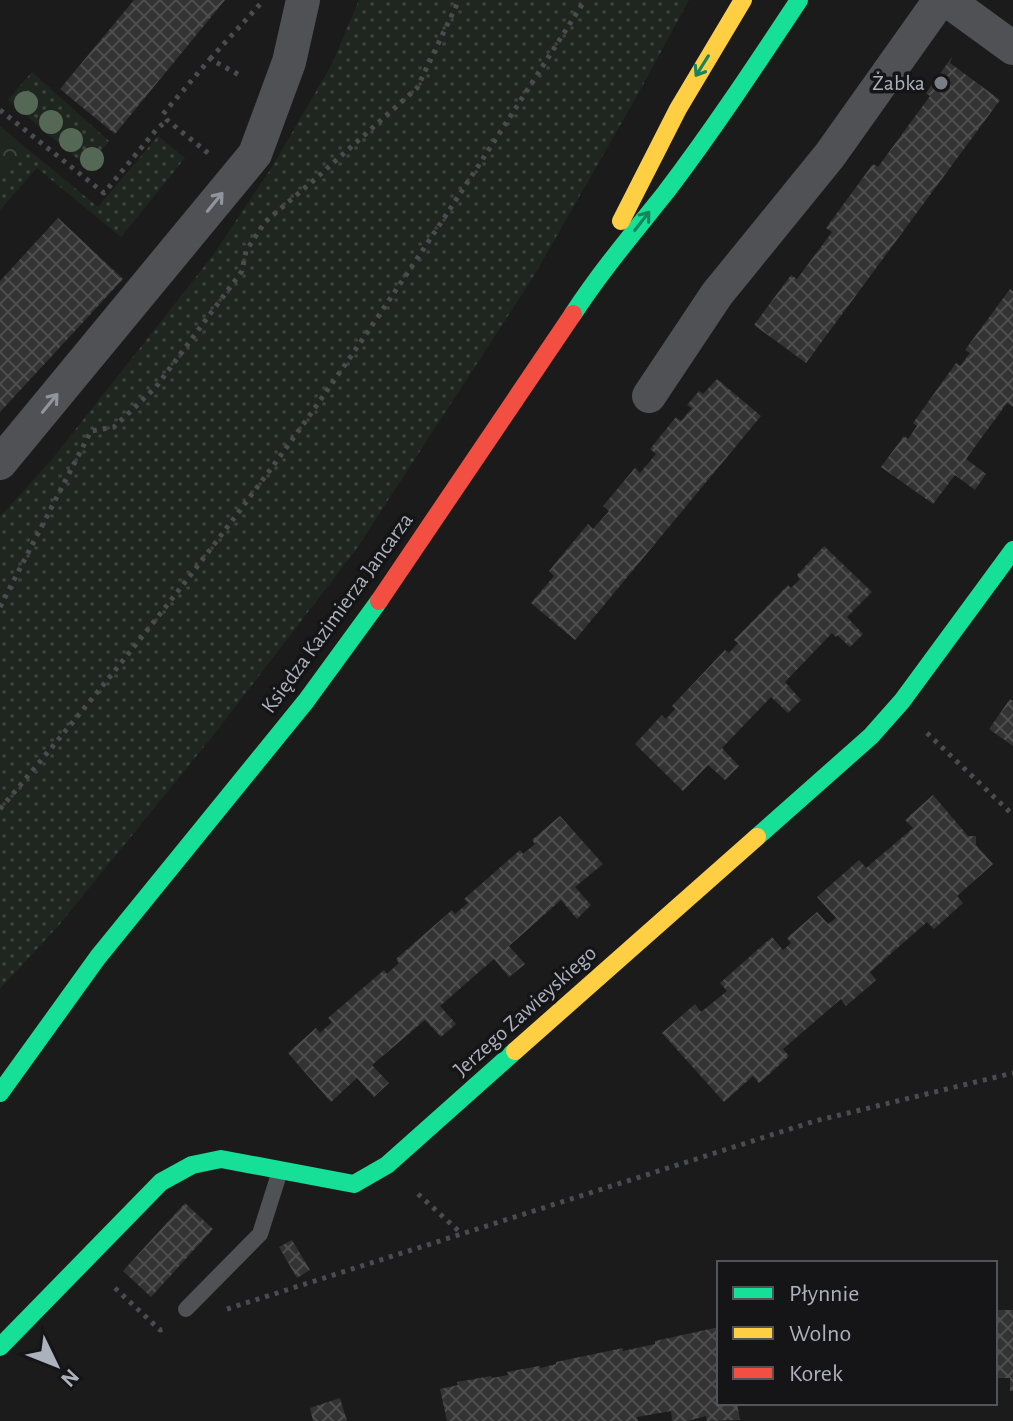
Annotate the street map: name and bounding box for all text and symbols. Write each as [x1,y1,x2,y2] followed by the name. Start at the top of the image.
[693,54,709,77] one-way arrow
[872,72,925,94] place label: Żabka
[932,74,950,92] marker: Żabka
[206,192,224,213] one-way arrow
[634,211,651,232] one-way arrow
[41,393,58,414] one-way arrow
[257,509,417,717] street label: Księdza Kazimierza Jancarza
[449,941,601,1081] street label: Jerzego Zawieyskiego
[717,1261,997,1405] legend
[789,1282,859,1306] text: Płynnie
[789,1322,851,1346] text: Wolno
[16,1325,96,1405] north arrow
[789,1362,843,1386] text: Korek
[57,1365,83,1391] text: N

